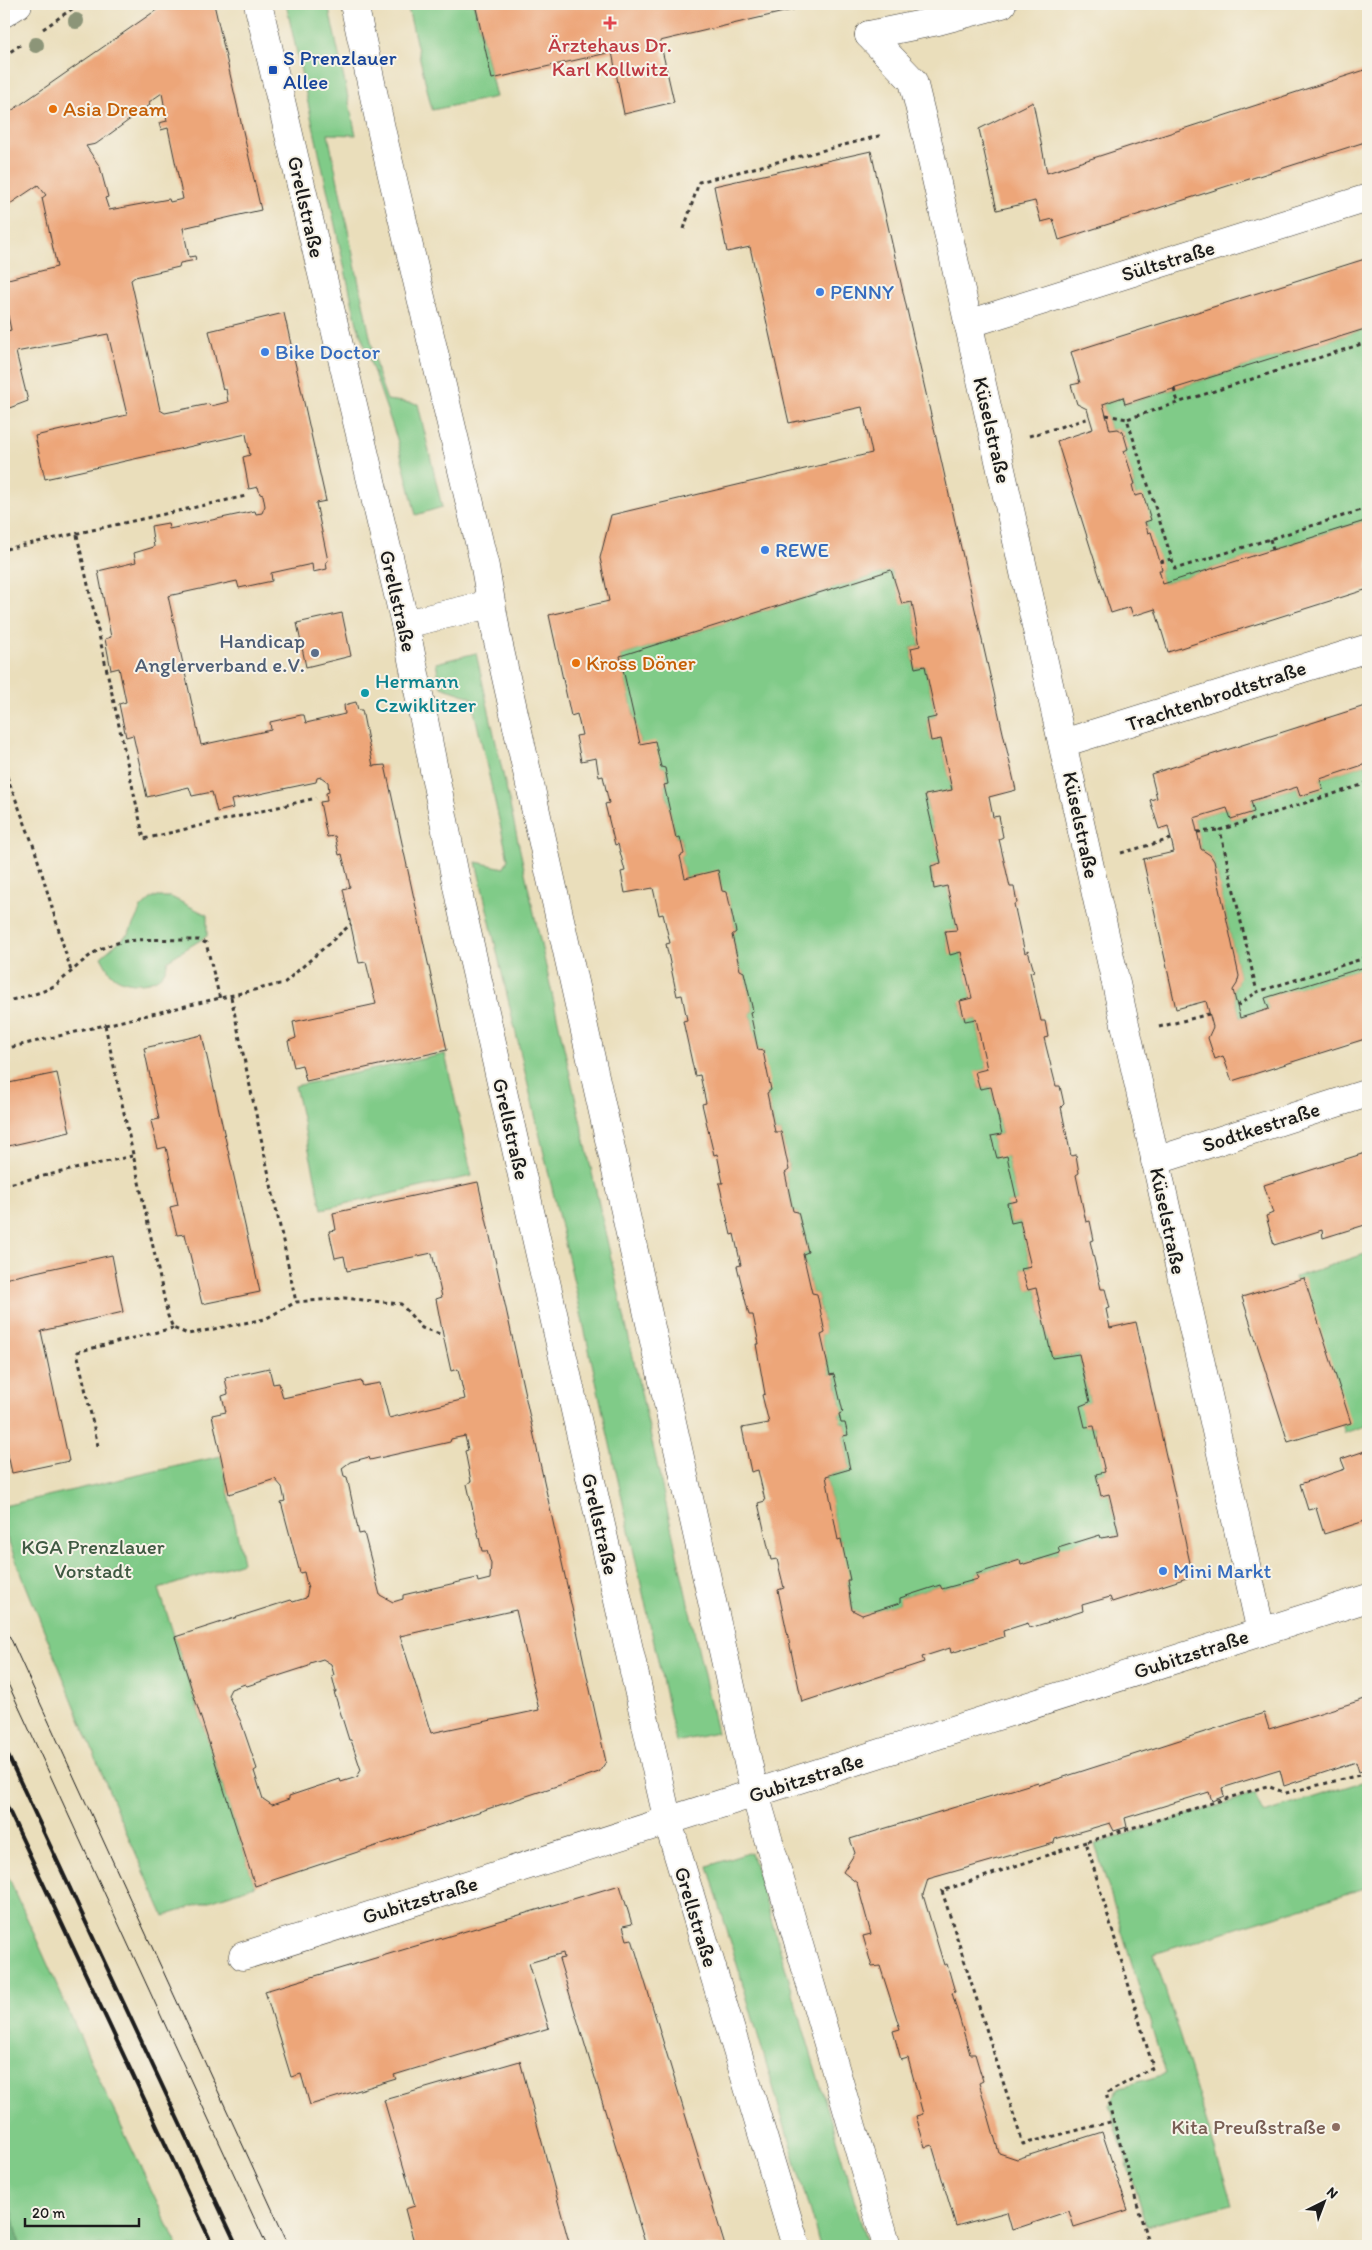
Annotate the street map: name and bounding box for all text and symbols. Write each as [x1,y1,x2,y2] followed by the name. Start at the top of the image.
[603,16,617,30] marker: Ärztehaus Dr. Karl Kollwitz
[548,32,672,81] place label: Ärztehaus Dr. Karl Kollwitz
[283,45,397,94] place label: S Prenzlauer Allee
[267,64,279,76] marker: S Prenzlauer Allee
[63,96,167,121] place label: Asia Dream
[47,103,59,115] marker: Asia Dream
[283,154,330,260] street label: Grellstraße
[1118,234,1218,287] street label: Sültstraße
[830,279,894,304] place label: PENNY
[814,286,826,298] marker: PENNY
[275,339,381,364] place label: Bike Doctor
[259,346,271,358] marker: Bike Doctor
[968,374,1017,486] street label: Küselstraße
[775,537,829,562] place label: REWE
[759,544,771,556] marker: REWE
[375,548,422,654] street label: Grellstraße
[135,628,305,677] place label: Handicap Anglerverband e.V.
[309,647,321,659] marker: Handicap Anglerverband e.V.
[586,650,696,675] place label: Kross Döner
[1123,655,1309,736] street label: Trachtenbrodtstraße
[570,657,582,669] marker: Kross Döner
[375,668,477,717] place label: Hermann Czwiklitzer
[359,687,371,699] marker: Hermann Czwiklitzer
[1058,769,1105,881] street label: Küselstraße
[488,1076,535,1182] street label: Grellstraße
[1199,1096,1323,1157] street label: Sodtkestraße
[1145,1165,1192,1277] street label: Küselstraße
[577,1471,624,1577] street label: Grellstraße
[21,1534,165,1583] park label: KGA Prenzlauer Vorstadt
[1173,1558,1271,1583] place label: Mini Markt
[1157,1565,1169,1577] marker: Mini Markt
[1130,1623,1251,1684] street label: Gubitzstraße
[745,1747,866,1808] street label: Gubitzstraße
[669,1864,724,1970] street label: Grellstraße
[359,1870,481,1929] street label: Gubitzstraße
[1171,2114,1326,2139] place label: Kita Preußstraße
[1330,2121,1342,2133] marker: Kita Preußstraße
[1300,2178,1350,2228] north arrow
[1323,2183,1342,2202] text: N
[25,2195,139,2227] scale bar
[32,2204,66,2222] text: 20 m

